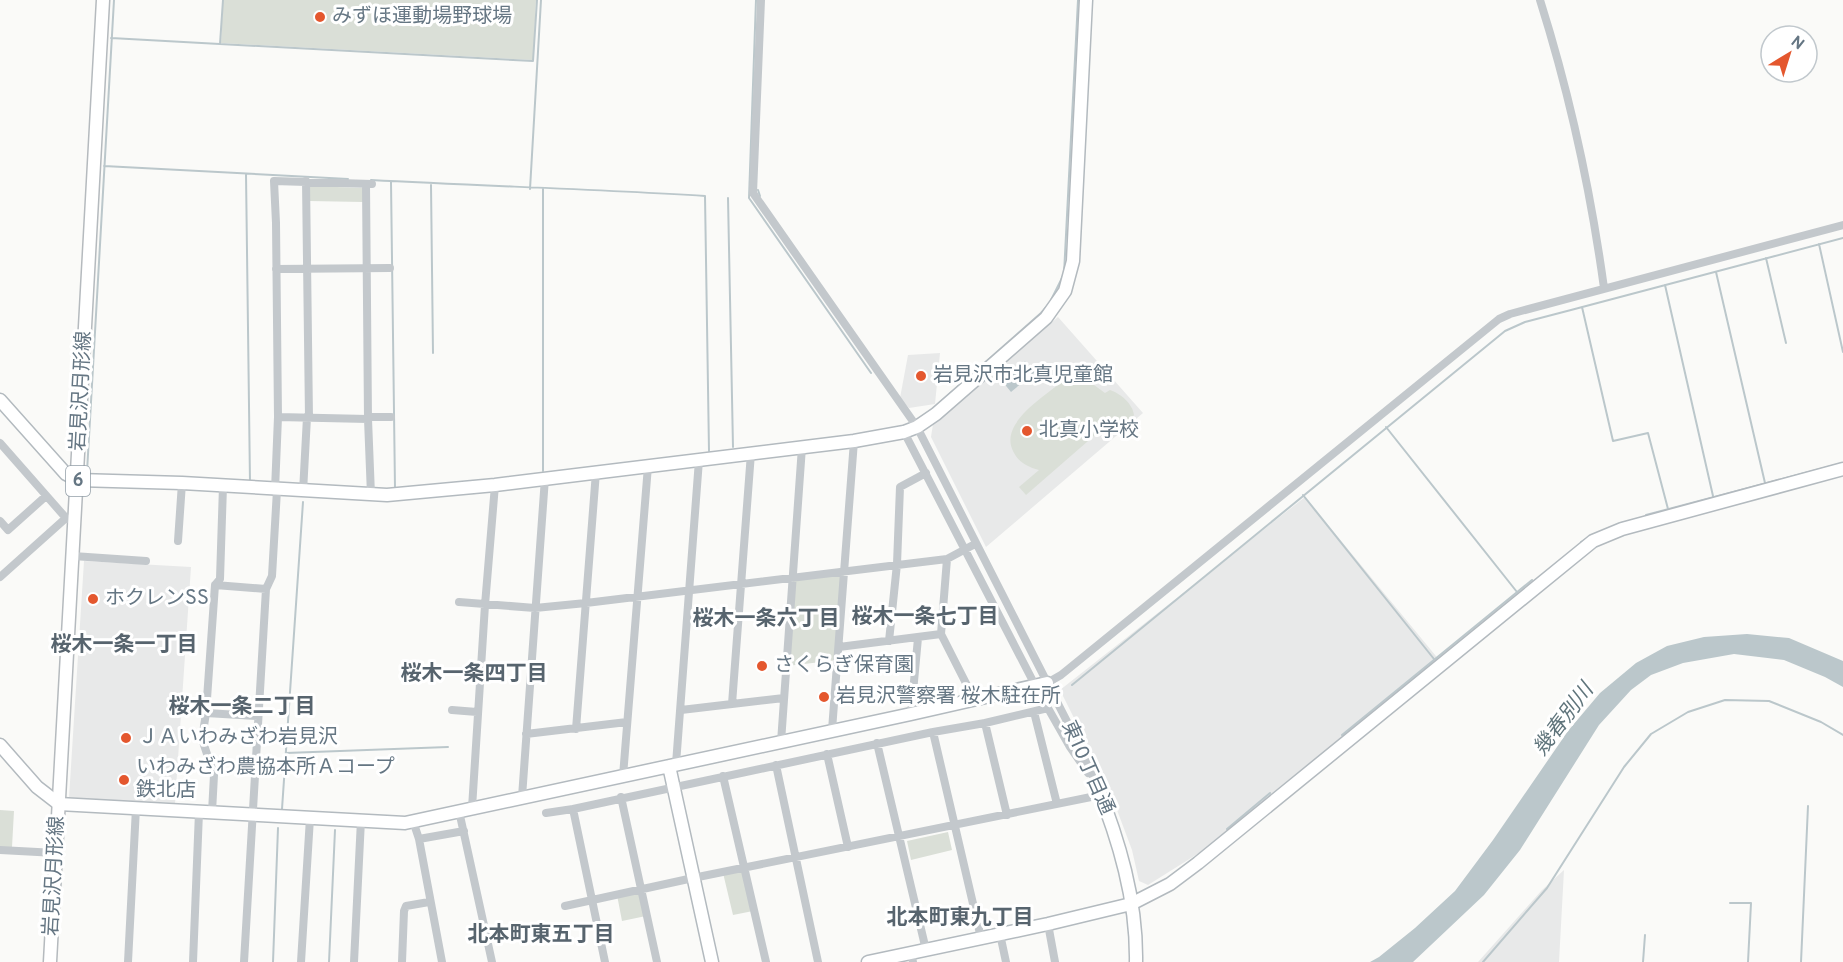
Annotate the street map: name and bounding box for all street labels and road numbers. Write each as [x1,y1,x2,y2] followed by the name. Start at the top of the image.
[66,330,98,452] street label: 岩見沢月形線
[66,466,90,496] road number: 6
[1055,717,1119,819] street label: 東10丁目通
[39,815,71,937] street label: 岩見沢月形線

